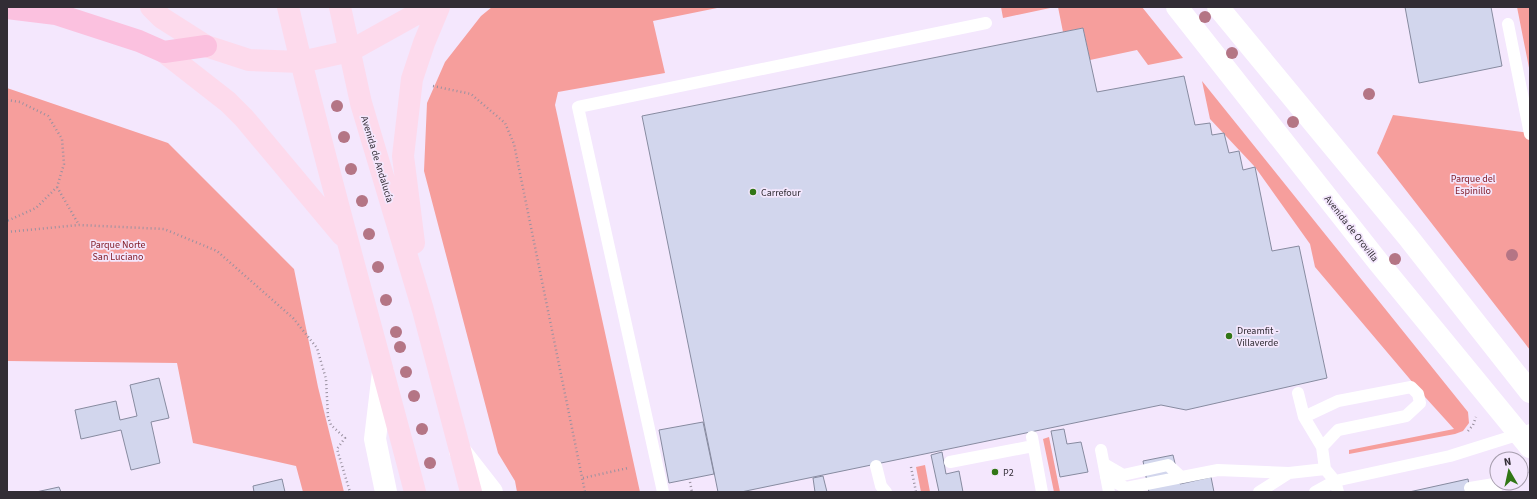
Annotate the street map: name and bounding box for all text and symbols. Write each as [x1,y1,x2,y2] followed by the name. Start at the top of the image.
[357,114,397,204] street label: Avenida de Andalucía
[1451,172,1496,198] park label: Parque del Espinillo
[761,186,801,200] place label: Carrefour
[748,187,758,197] marker: Carrefour
[1321,193,1382,265] street label: Avenida de Orovilla
[90,238,146,264] park label: Parque Norte San Luciano
[1237,324,1279,350] place label: Dreamfit - Villaverde
[1224,331,1234,341] marker: Dreamfit - Villaverde
[1489,451,1529,491] north arrow
[1503,454,1512,470] text: N
[1003,466,1014,480] place label: P2
[990,467,1000,477] marker: P2

